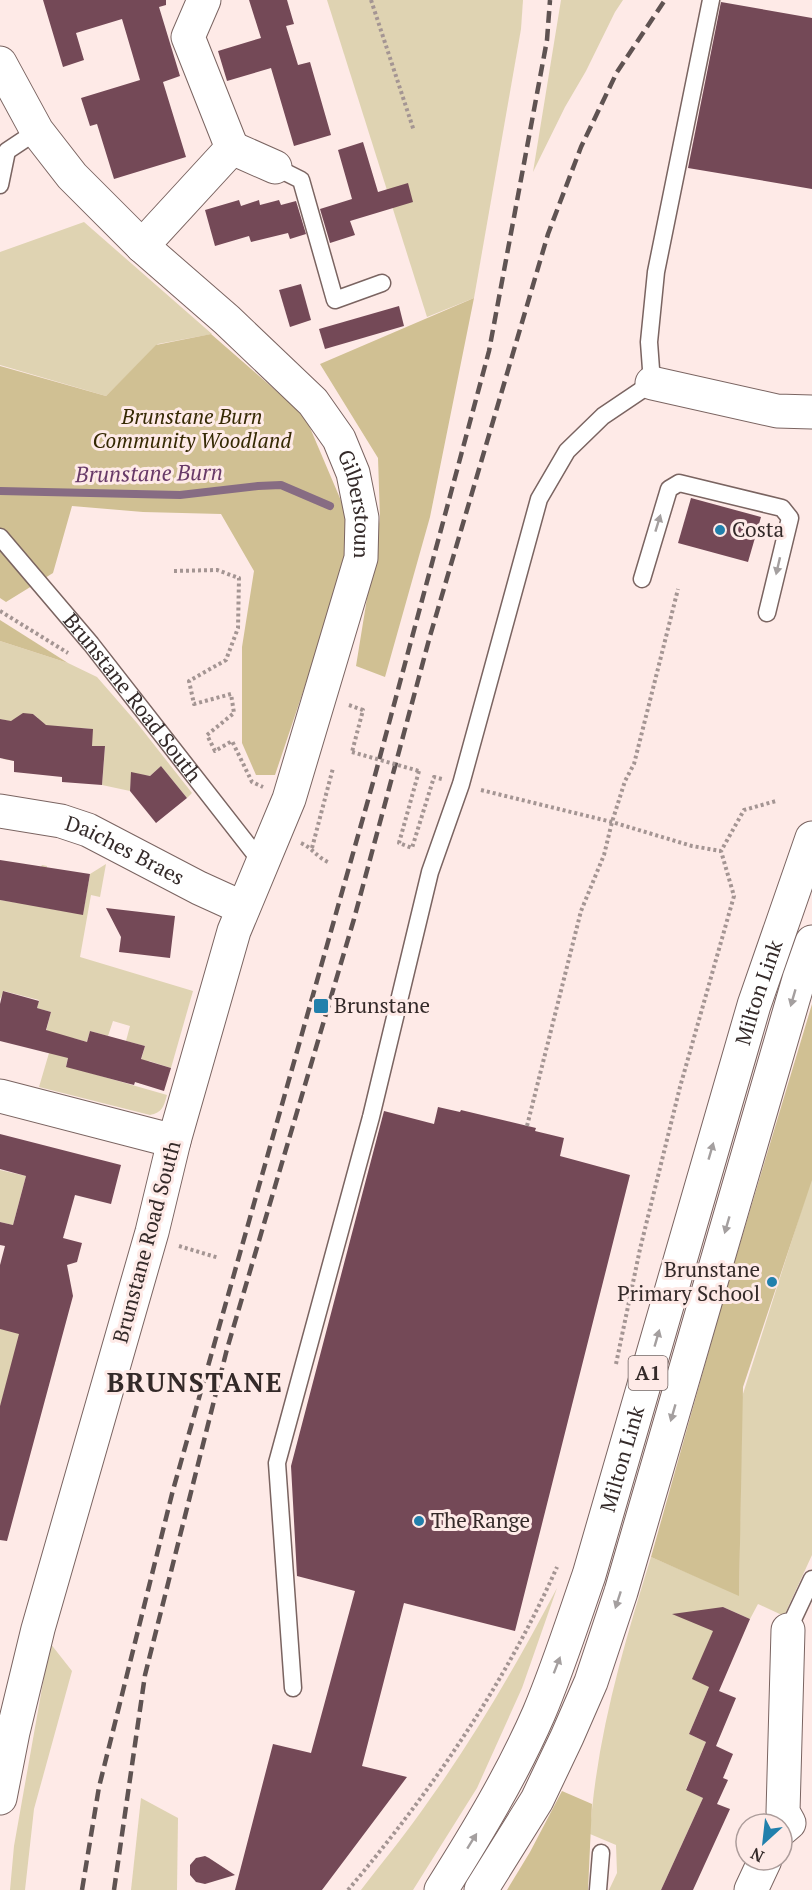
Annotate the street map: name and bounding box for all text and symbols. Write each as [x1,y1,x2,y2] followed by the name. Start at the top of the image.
[93,402,292,454] park label: Brunstane Burn Community Woodland
[332,445,377,559] street label: Gilberstoun
[74,457,223,488] water label: Brunstane Burn
[654,514,663,532] one-way arrow
[732,515,785,543] place label: Costa
[713,523,727,537] marker: Costa
[773,557,783,576] one-way arrow
[57,606,208,787] street label: Brunstane Road South
[62,808,190,891] street label: Daiches Braes
[728,936,789,1048] street label: Milton Link
[788,989,797,1007] one-way arrow
[334,991,430,1019] place label: Brunstane
[312,997,330,1015] marker: Brunstane
[106,1138,186,1346] street label: Brunstane Road South
[707,1142,717,1160] one-way arrow
[722,1216,731,1234] one-way arrow
[617,1255,760,1307] place label: Brunstane Primary School
[765,1275,779,1289] marker: Brunstane Primary School
[653,1329,663,1348] one-way arrow
[628,1356,668,1390] road number: A1
[107,1364,283,1400] district label: BRUNSTANE
[593,1402,650,1515] street label: Milton Link
[668,1404,677,1422] one-way arrow
[431,1506,530,1534] place label: The Range
[412,1514,426,1528] marker: The Range
[613,1591,623,1609] one-way arrow
[553,1656,563,1674] one-way arrow
[734,1812,794,1872] north arrow
[467,1832,478,1849] one-way arrow
[747,1843,768,1868] text: N

